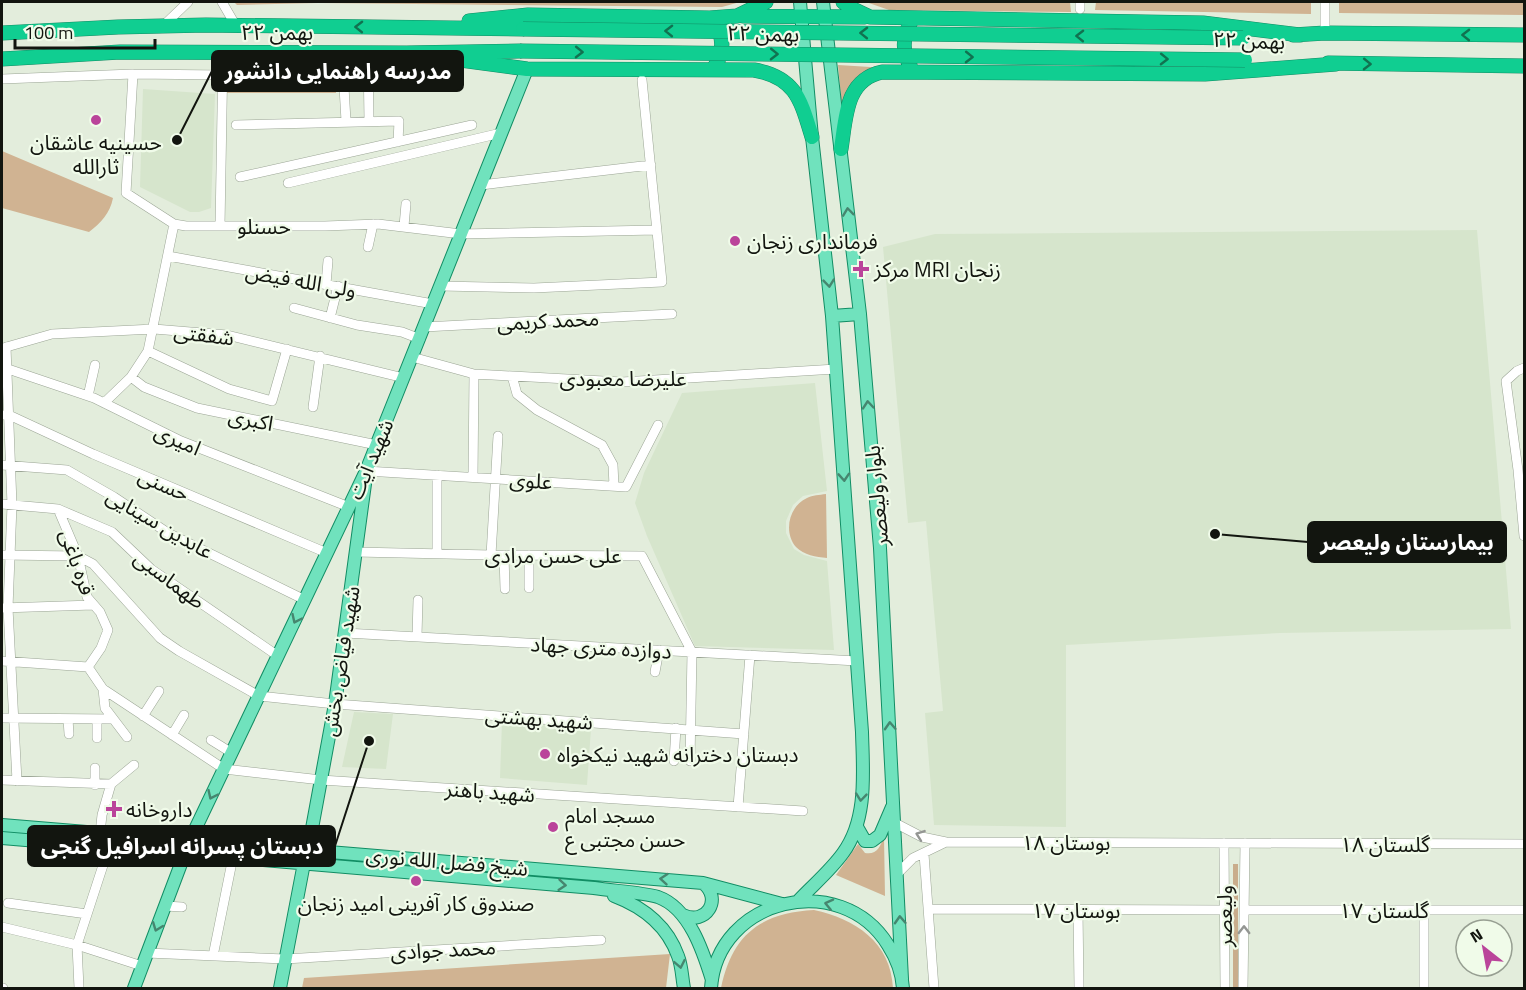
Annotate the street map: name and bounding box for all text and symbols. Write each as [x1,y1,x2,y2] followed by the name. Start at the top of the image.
[15,12,154,50] scale bar
[241,16,313,48] street label: ۲۲ بهمن
[727,16,799,50] street label: ۲۲ بهمن
[24,19,73,46] text: 100 m
[355,21,364,33] one-way arrow
[1212,23,1286,57] street label: ۲۲ بهمن
[664,25,673,37] one-way arrow
[859,27,868,39] one-way arrow
[1462,29,1471,41] one-way arrow
[1075,30,1084,42] one-way arrow
[574,46,583,58] one-way arrow
[769,48,778,60] one-way arrow
[212,51,463,91] callout: مدرسه راهنمایی دانشور
[964,51,973,63] one-way arrow
[1159,53,1168,65] one-way arrow
[223,54,452,88] text: مدرسه راهنمایی دانشور
[1362,58,1371,70] one-way arrow
[89,113,103,127] marker: حسینیه عاشقان ثارالله
[30,126,162,182] place label: حسینیه عاشقان ثارالله
[843,207,855,216] one-way arrow
[237,210,291,242] street label: حسنلو
[747,225,878,257] place label: فرمانداری زنجان
[728,234,742,248] marker: فرمانداری زنجان
[873,253,1001,285] place label: مرکز MRI زنجان
[243,255,359,305] street label: ولی الله فیض
[852,260,870,278] marker: مرکز MRI زنجان
[822,278,834,287] one-way arrow
[496,301,600,339] street label: محمد کریمی
[172,314,236,354] street label: شفقتی
[559,362,687,394] street label: علیرضا معبودی
[226,399,276,439] street label: اکبری
[862,401,875,410] one-way arrow
[339,414,401,504] street label: شهید آیت
[150,415,206,463] street label: امیری
[856,444,896,549] street label: بلوار ولیعصر
[133,459,195,509] street label: حسنی
[509,463,553,497] street label: علوی
[837,473,850,482] one-way arrow
[100,479,220,567] street label: عابدین سینایی
[1308,522,1506,562] callout: بیمارستان ولیعصر
[52,525,104,599] street label: قره باغی
[1319,525,1494,559] text: بیمارستان ولیعصر
[485,539,621,571] street label: علی حسن مرادی
[128,541,212,617] street label: طهماسبی
[312,584,368,738] street label: شهید فیاض بخش
[291,612,303,623] one-way arrow
[529,627,673,667] street label: دوازده متری جهاد
[484,698,594,738] street label: شهید بهشتی
[884,721,897,730] one-way arrow
[557,738,799,770] place label: دبستان دخترانه شهید نیکخواه
[538,747,552,761] marker: دبستان دخترانه شهید نیکخواه
[443,772,536,810] street label: شهید باهنر
[207,788,219,799] one-way arrow
[126,793,192,825] place label: داروخانه
[855,793,868,802] one-way arrow
[565,799,685,855] place label: مسجد امام حسن مجتبی ع
[107,802,121,816] marker: داروخانه
[546,820,560,834] marker: مسجد امام حسن مجتبی ع
[28,826,335,866] callout: دبستان پسرانه اسرافیل گنجی
[1021,826,1111,858] street label: بوستان ۱۸
[1340,828,1430,860] street label: گلستان ۱۸
[41,829,323,863] text: دبستان پسرانه اسرافیل گنجی
[915,829,925,842] one-way arrow
[365,838,529,884] street label: شیخ فضل الله نوری
[659,873,668,886] one-way arrow
[409,874,423,888] marker: صندوق کار آفرینی امید زنجان
[557,878,567,891] one-way arrow
[1208,885,1240,948] street label: ولیعصر
[298,887,534,919] place label: صندوق کار آفرینی امید زنجان
[1031,894,1121,926] street label: بوستان ۱۷
[1339,894,1429,926] street label: گلستان ۱۷
[824,898,834,911] one-way arrow
[893,916,906,925] one-way arrow
[1454,918,1514,978] north arrow
[152,922,165,932] one-way arrow
[1465,922,1487,948] text: N
[1238,926,1250,935] one-way arrow
[389,930,497,968] street label: محمد جوادی
[673,959,686,969] one-way arrow

